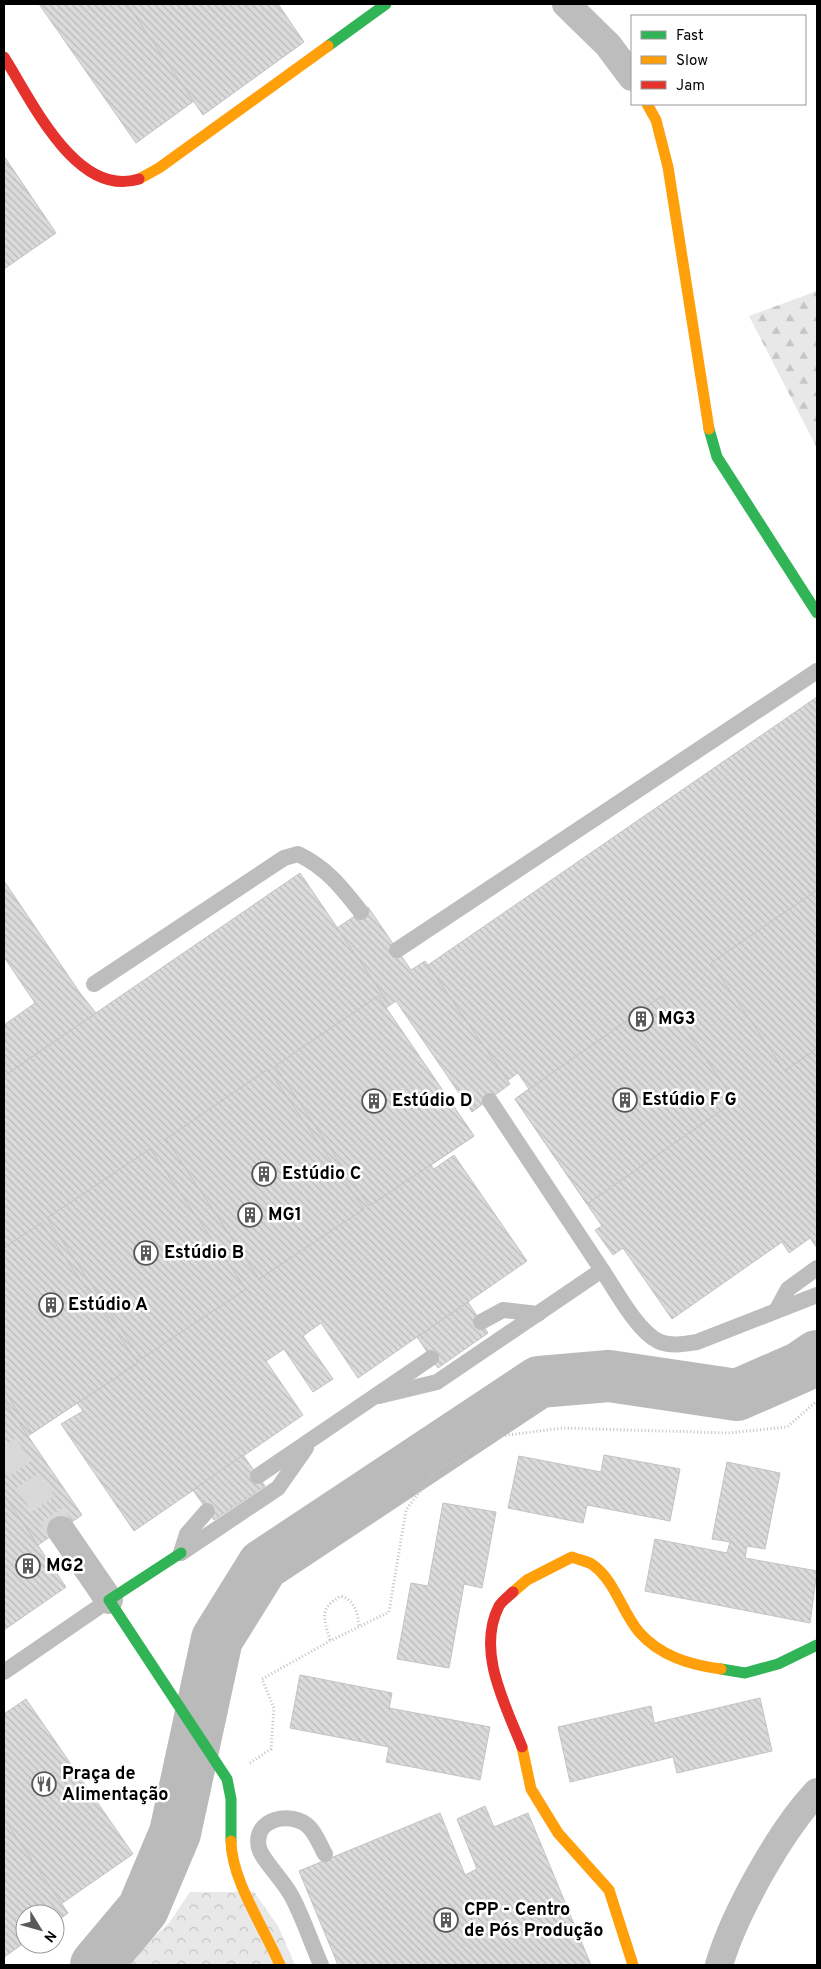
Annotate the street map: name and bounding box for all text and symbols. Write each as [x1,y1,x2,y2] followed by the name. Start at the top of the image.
[631,15,806,105] legend
[676,27,704,46] text: Fast
[676,52,708,71] text: Slow
[676,77,705,96] text: Jam
[628,1006,654,1032] building icon: MG3
[658,1008,695,1031] place label: MG3
[612,1087,638,1113] building icon: Estúdio F G
[361,1088,387,1114] building icon: Estúdio D
[642,1089,737,1112] place label: Estúdio F G
[392,1090,472,1113] place label: Estúdio D
[251,1161,277,1187] building icon: Estúdio C
[282,1163,361,1186] place label: Estúdio C
[237,1202,263,1228] building icon: MG1
[268,1204,302,1227] place label: MG1
[133,1240,159,1266] building icon: Estúdio B
[164,1242,244,1265] place label: Estúdio B
[38,1292,64,1318] building icon: Estúdio A
[68,1294,148,1317] place label: Estúdio A
[15,1553,41,1579] building icon: MG2
[46,1555,84,1578] place label: MG2
[62,1763,169,1807] place label: Praça de Alimentação
[31,1771,57,1797] restaurant icon: Praça de Alimentação
[464,1899,603,1943] place label: CPP - Centro de Pós Produção
[15,1904,65,1954] north arrow
[433,1907,459,1933] building icon: CPP - Centro de Pós Produção
[39,1927,59,1945] text: N

